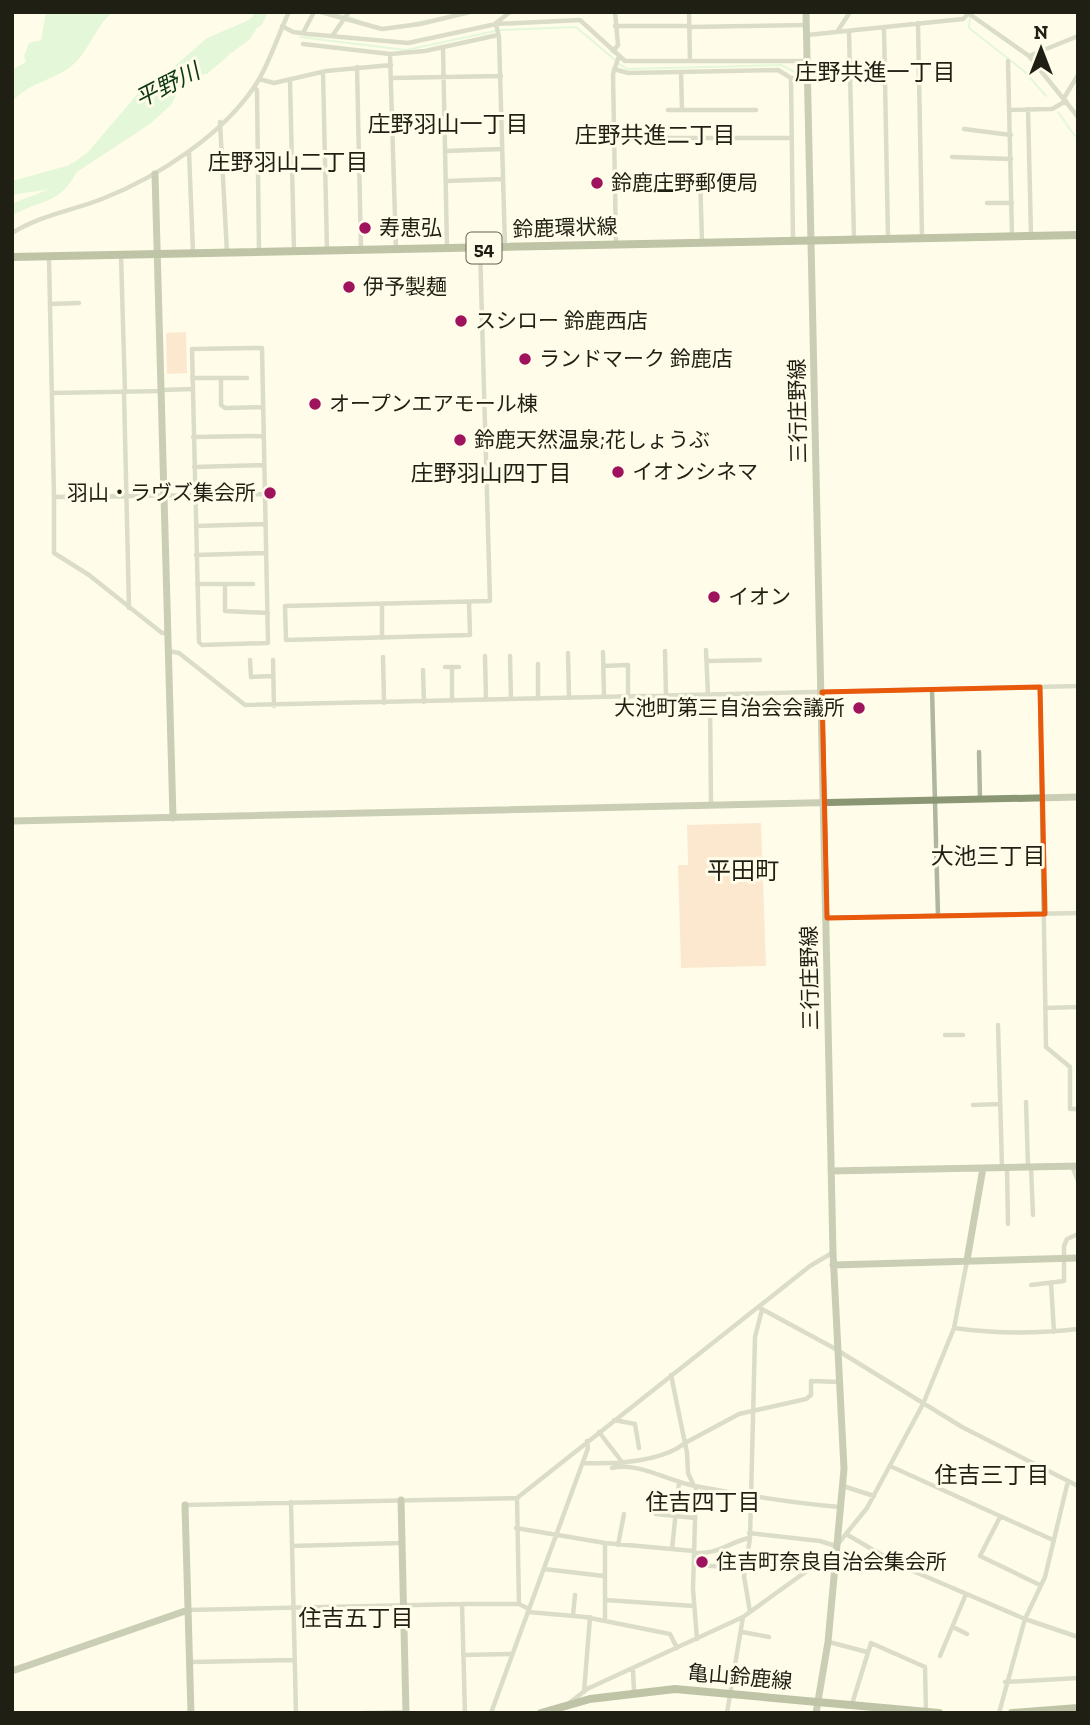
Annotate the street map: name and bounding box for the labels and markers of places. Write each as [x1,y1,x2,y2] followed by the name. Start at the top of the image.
[611,170,758,195] place label: 鈴鹿庄野郵便局
[589,175,605,191] marker: 鈴鹿庄野郵便局
[379,215,442,240] place label: 寿恵弘
[357,220,373,236] marker: 寿恵弘
[363,274,447,299] place label: 伊予製麺
[341,279,357,295] marker: 伊予製麺
[475,308,648,333] place label: スシロー 鈴鹿西店
[453,313,469,329] marker: スシロー 鈴鹿西店
[539,346,733,371] place label: ランドマーク 鈴鹿店
[517,351,533,367] marker: ランドマーク 鈴鹿店
[329,391,538,416] place label: オープンエアモール棟
[307,396,323,412] marker: オープンエアモール棟
[474,427,710,452] place label: 鈴鹿天然温泉;花しょうぶ
[452,432,468,448] marker: 鈴鹿天然温泉;花しょうぶ
[632,459,758,484] place label: イオンシネマ
[610,464,626,480] marker: イオンシネマ
[67,480,256,505] place label: 羽山・ラヴズ集会所
[262,485,278,501] marker: 羽山・ラヴズ集会所
[728,584,791,609] place label: イオン
[706,589,722,605] marker: イオン
[614,695,845,720] place label: 大池町第三自治会会議所
[851,700,867,716] marker: 大池町第三自治会会議所
[716,1549,947,1574] place label: 住吉町奈良自治会集会所
[694,1554,710,1570] marker: 住吉町奈良自治会集会所

